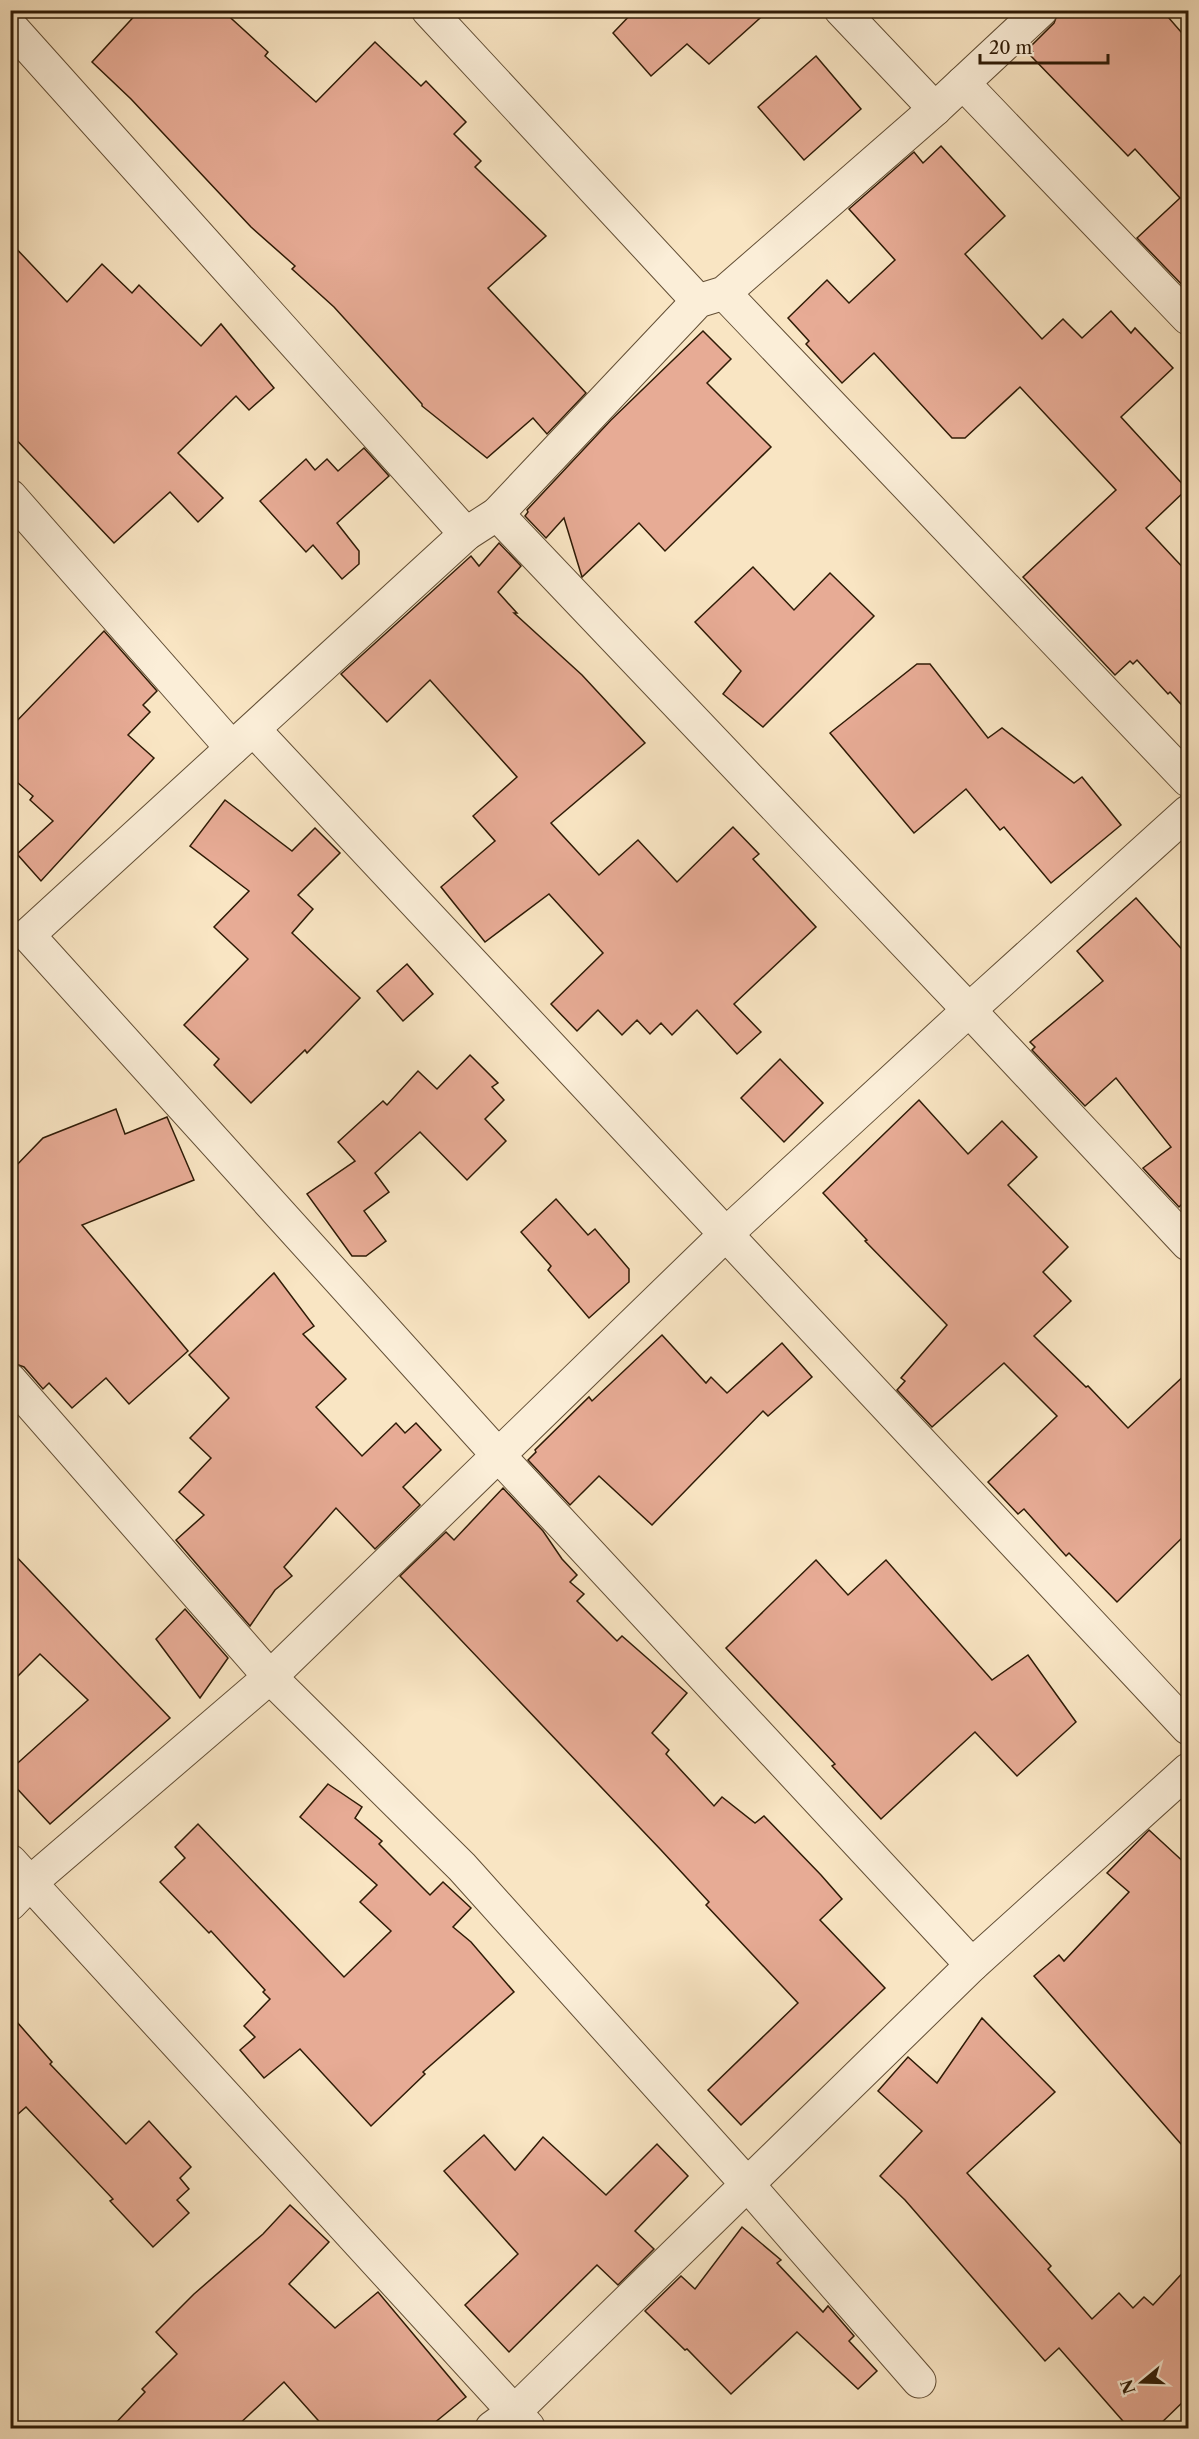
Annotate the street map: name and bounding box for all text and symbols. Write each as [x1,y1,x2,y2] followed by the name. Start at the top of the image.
[980,27,1108,65] scale bar
[989,37,1033,59] text: 20 m
[1112,2352,1172,2412] north arrow
[1116,2377,1140,2397] text: N

